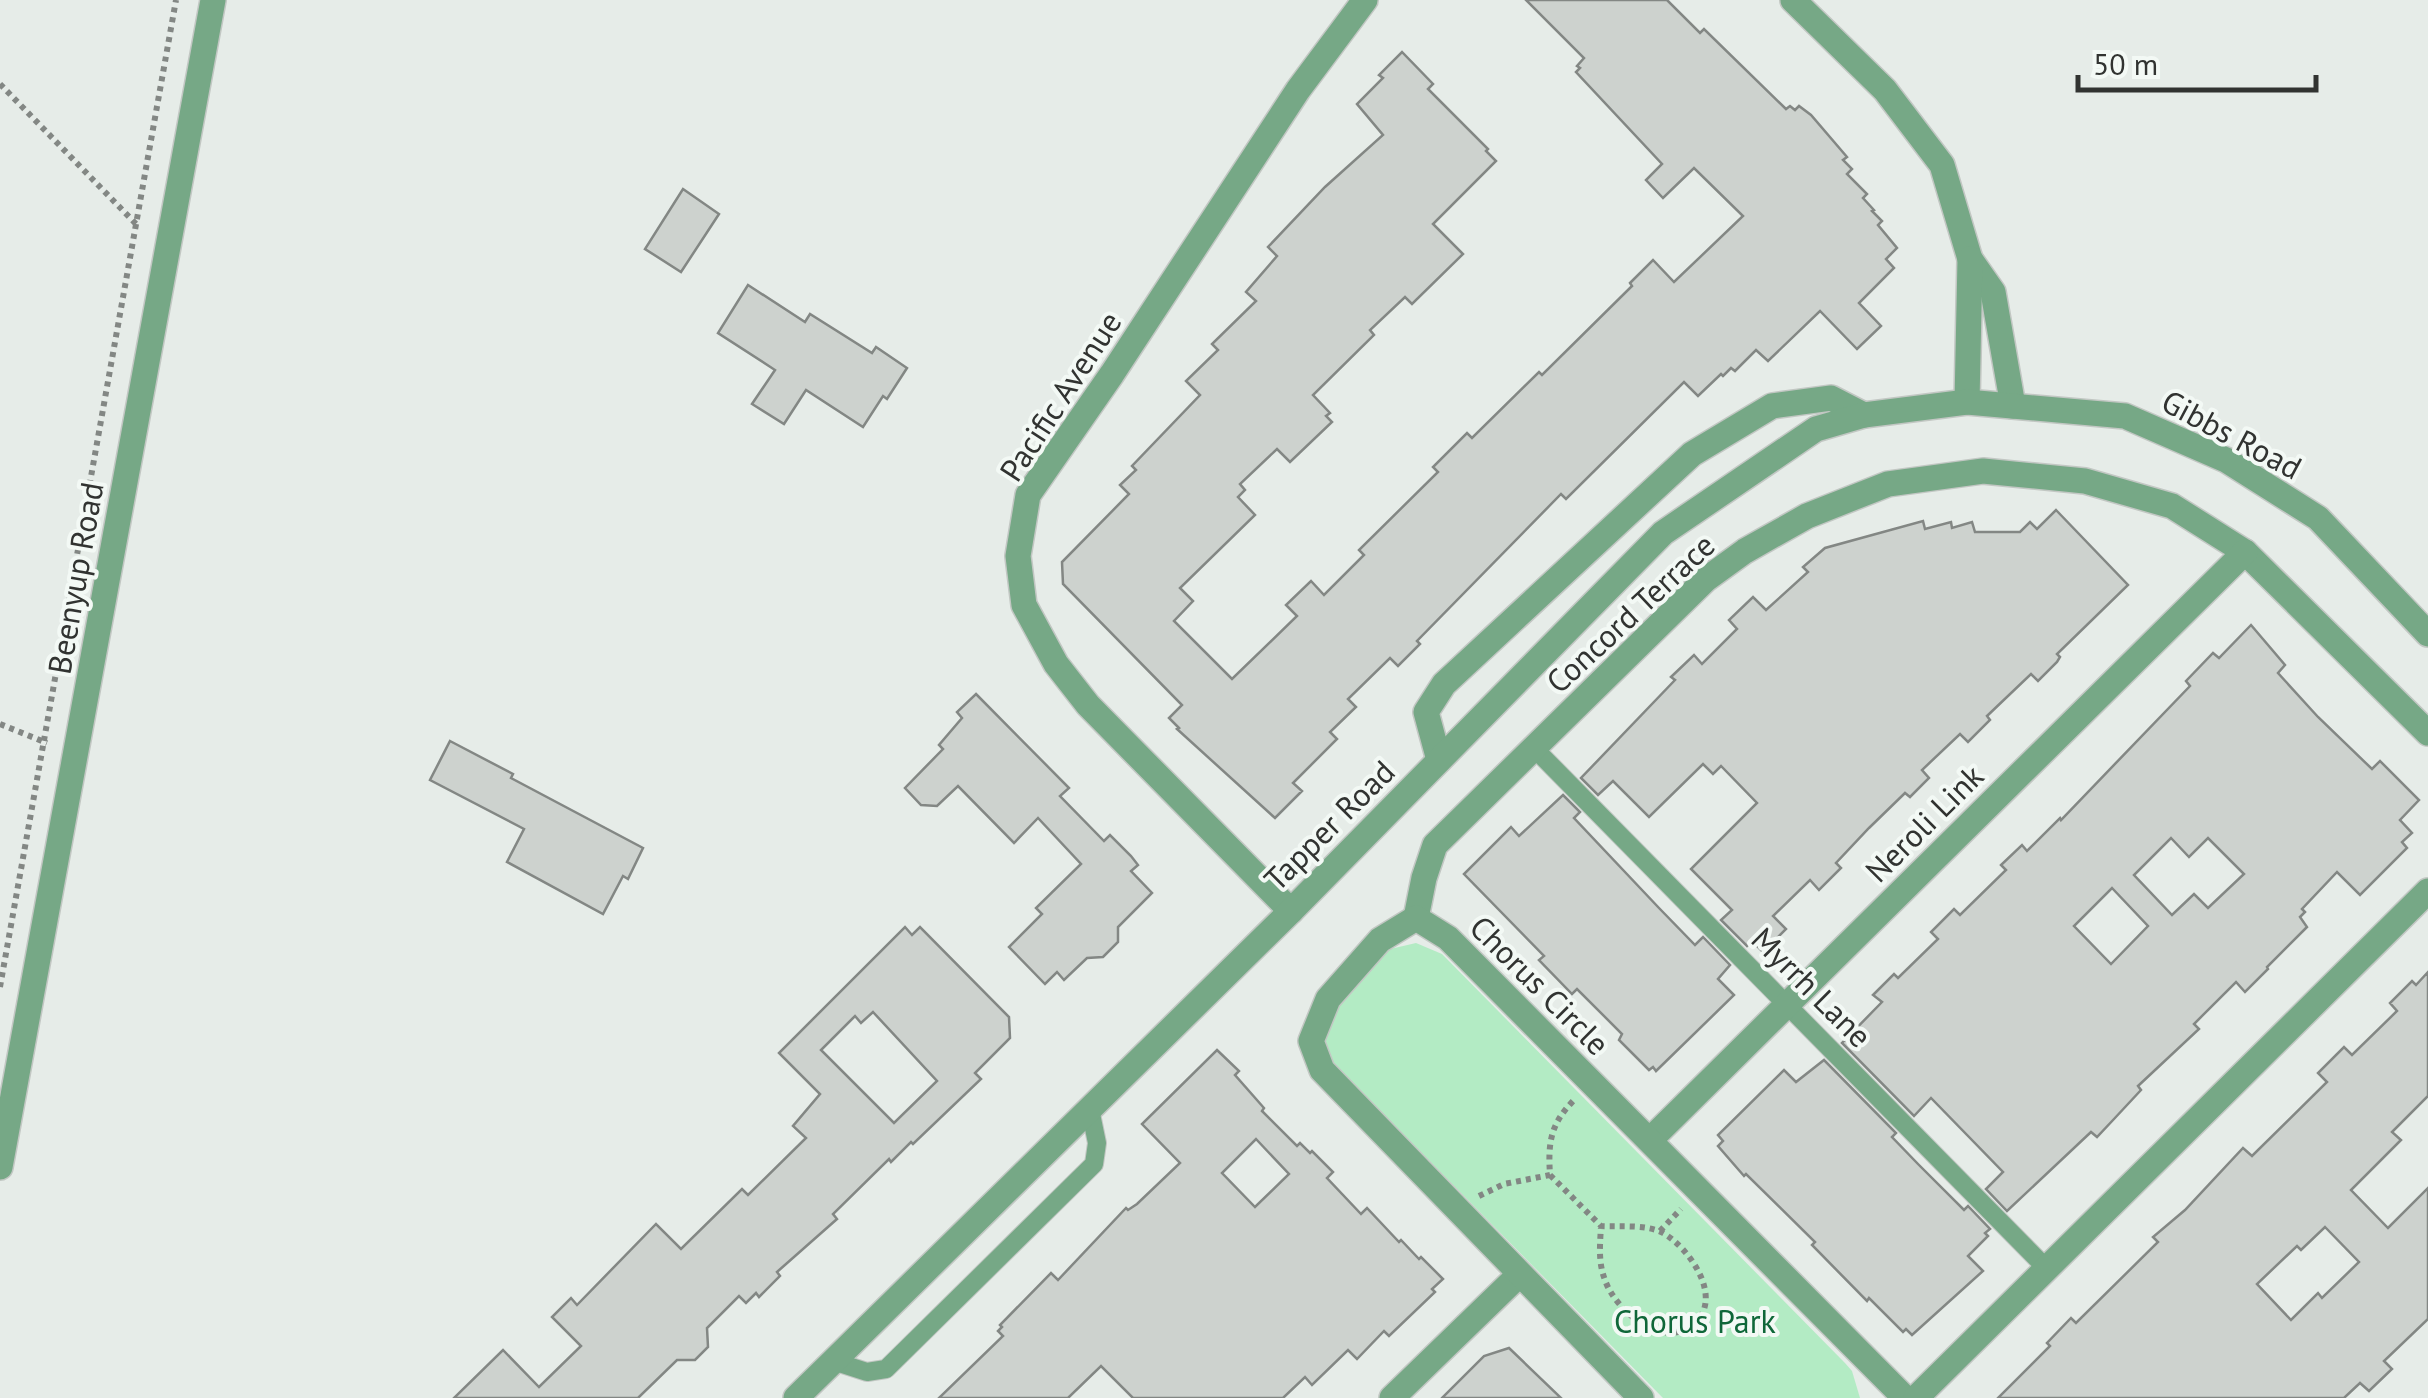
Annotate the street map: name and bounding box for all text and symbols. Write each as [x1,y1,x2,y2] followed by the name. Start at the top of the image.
[2078,30,2316,92] scale bar
[2093,44,2158,83] text: 50 m
[990,303,1130,489] street label: Pacific Avenue
[2155,380,2309,488] street label: Gibbs Road
[37,479,113,677] street label: Beenyup Road
[1537,524,1723,702] street label: Concord Terrace
[1255,751,1403,899] street label: Tapper Road
[1856,755,1992,891] street label: Neroli Link
[1461,906,1619,1064] street label: Chorus Circle
[1743,918,1881,1056] street label: Myrrh Lane
[1614,1300,1777,1342] park label: Chorus Park

